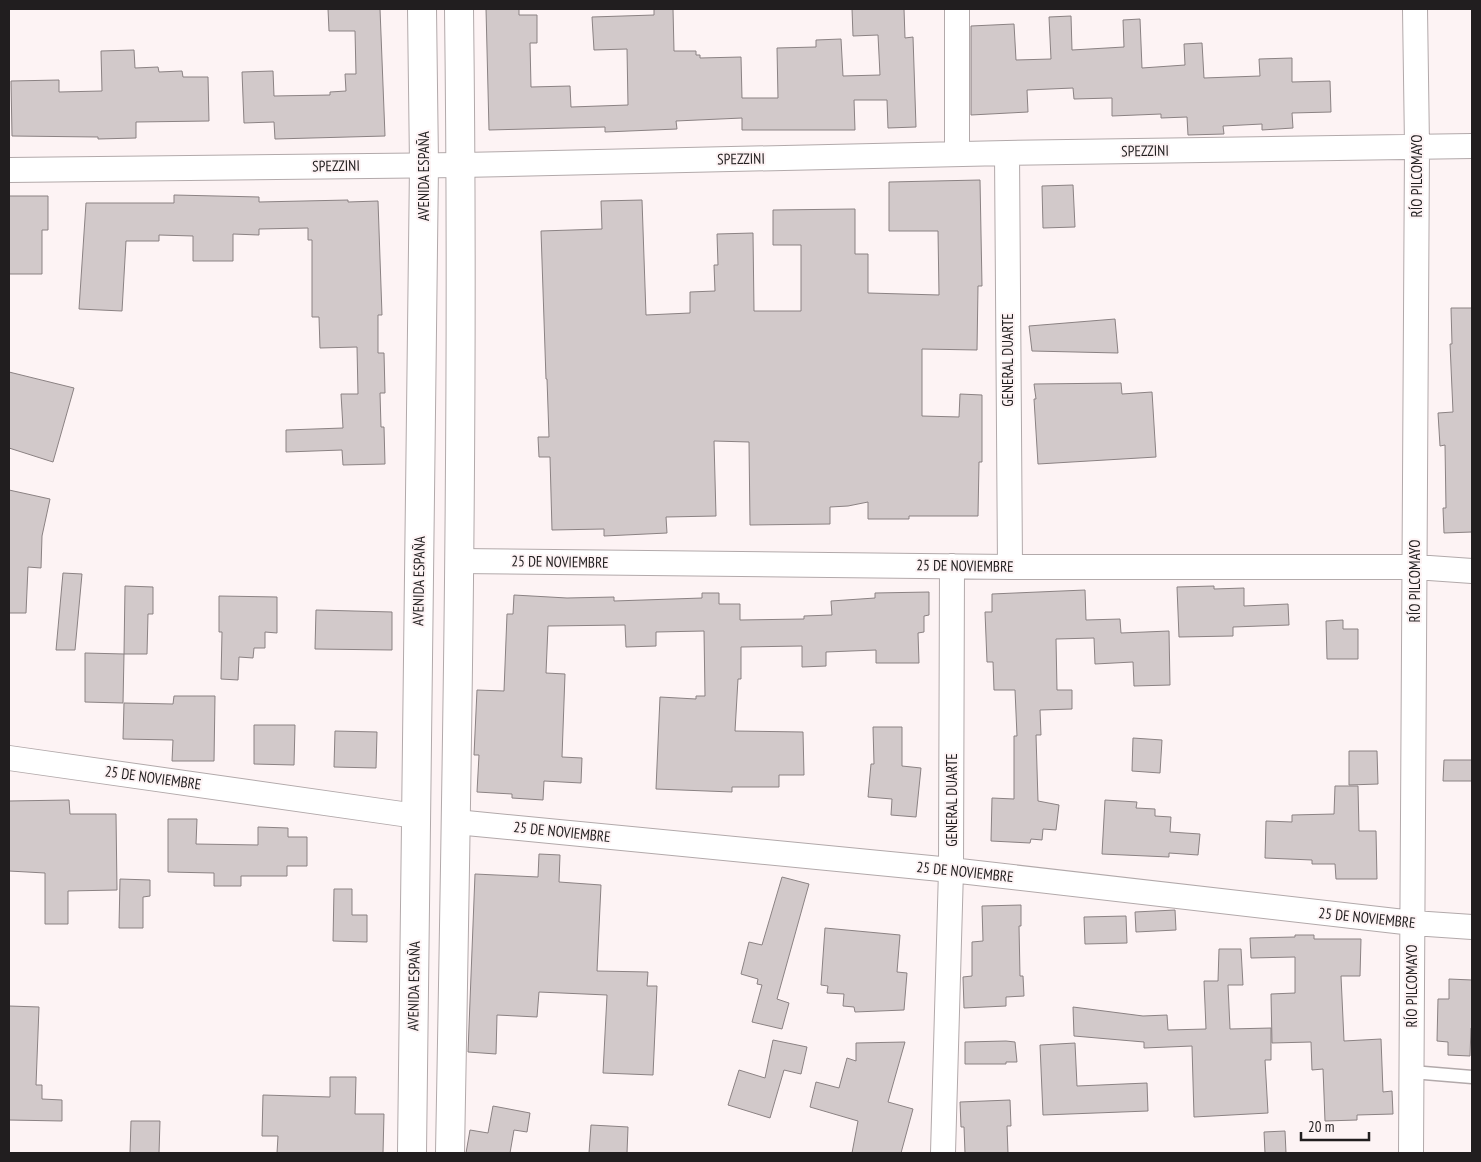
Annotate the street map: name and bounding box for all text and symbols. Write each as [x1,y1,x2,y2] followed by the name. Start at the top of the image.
[414,130,433,221] street label: AVENIDA ESPAÑA
[1407,135,1426,217] street label: RÍO PILCOMAYO
[1121,141,1169,160] street label: SPEZZINI
[717,149,765,168] street label: SPEZZINI
[312,156,360,175] street label: SPEZZINI
[998,313,1017,407] street label: GENERAL DUARTE
[408,535,429,626] street label: AVENIDA ESPAÑA
[1405,540,1424,622] street label: RÍO PILCOMAYO
[511,551,609,572] street label: 25 DE NOVIEMBRE
[916,555,1014,576] street label: 25 DE NOVIEMBRE
[942,753,961,847] street label: GENERAL DUARTE
[104,761,203,794] street label: 25 DE NOVIEMBRE
[513,817,611,846] street label: 25 DE NOVIEMBRE
[916,857,1014,886] street label: 25 DE NOVIEMBRE
[1318,903,1416,932] street label: 25 DE NOVIEMBRE
[403,940,424,1031] street label: AVENIDA ESPAÑA
[1402,945,1421,1027] street label: RÍO PILCOMAYO
[1301,1110,1368,1142] scale bar
[1308,1117,1334,1136] text: 20 m

